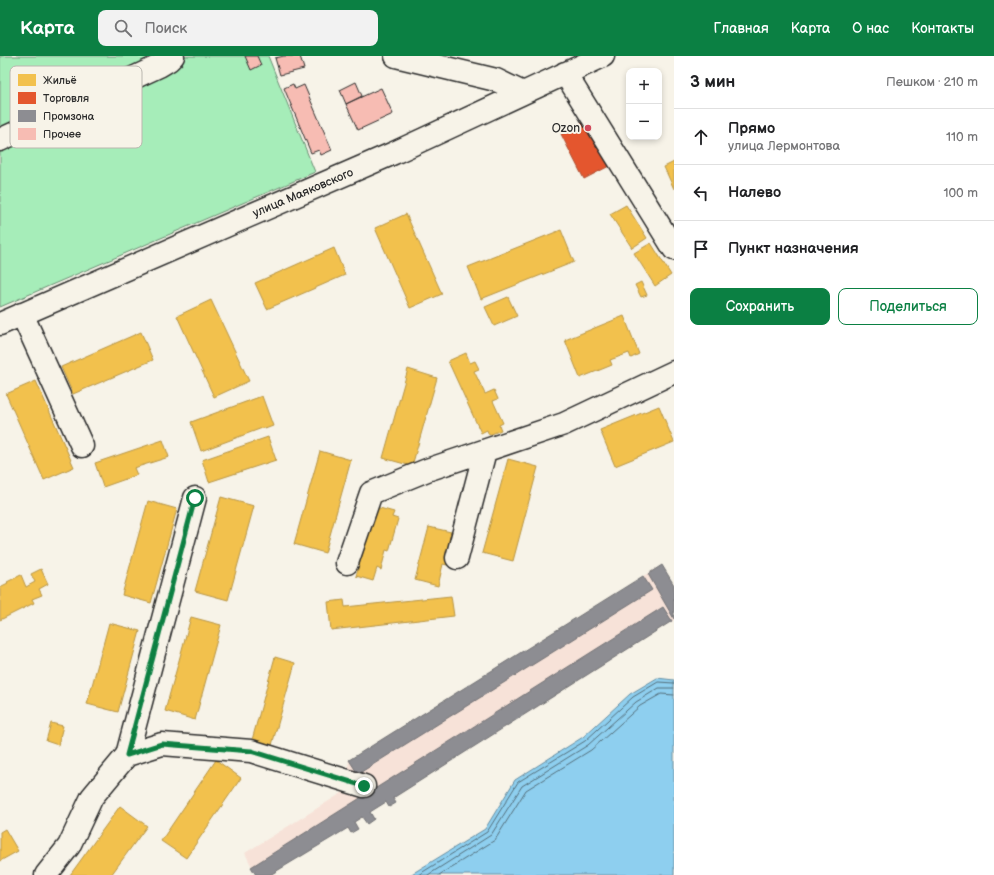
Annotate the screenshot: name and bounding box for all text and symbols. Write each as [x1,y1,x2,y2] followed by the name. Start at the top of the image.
[98,10,378,46] search box
[20,17,74,40] text: Карта
[112,17,134,39] icon: search
[144,19,187,38] text: Поиск
[714,20,769,37] text: Главная
[791,20,830,37] text: Карта
[852,20,889,37] text: О нас
[911,20,974,37] text: Контакты
[10,66,142,148] legend
[626,68,662,140] map controls
[626,68,662,104] button: +
[690,72,735,92] text: 3 мин
[43,74,77,87] text: Жильё
[886,74,978,90] text: Пешком · 210 m
[43,92,89,105] text: Торговля
[626,104,662,140] button: −
[43,110,95,123] text: Промзона
[728,119,775,138] text: Прямо
[552,121,580,136] place label: Ozon
[583,123,593,133] marker: Ozon
[690,126,712,148] icon: ahead
[43,128,81,141] text: Прочее
[946,129,978,145] text: 110 m
[728,138,840,154] text: улица Лермонтова
[250,165,356,221] street label: улица Маяковского
[690,182,712,204] icon: left
[728,183,781,202] text: Налево
[943,185,978,201] text: 100 m
[690,238,712,260] icon: arrive
[728,239,859,258] text: Пункт назначения
[690,288,830,325] button: Сохранить
[838,288,978,325] button: Поделиться
[186,489,204,507] route start
[355,777,373,795] route end

